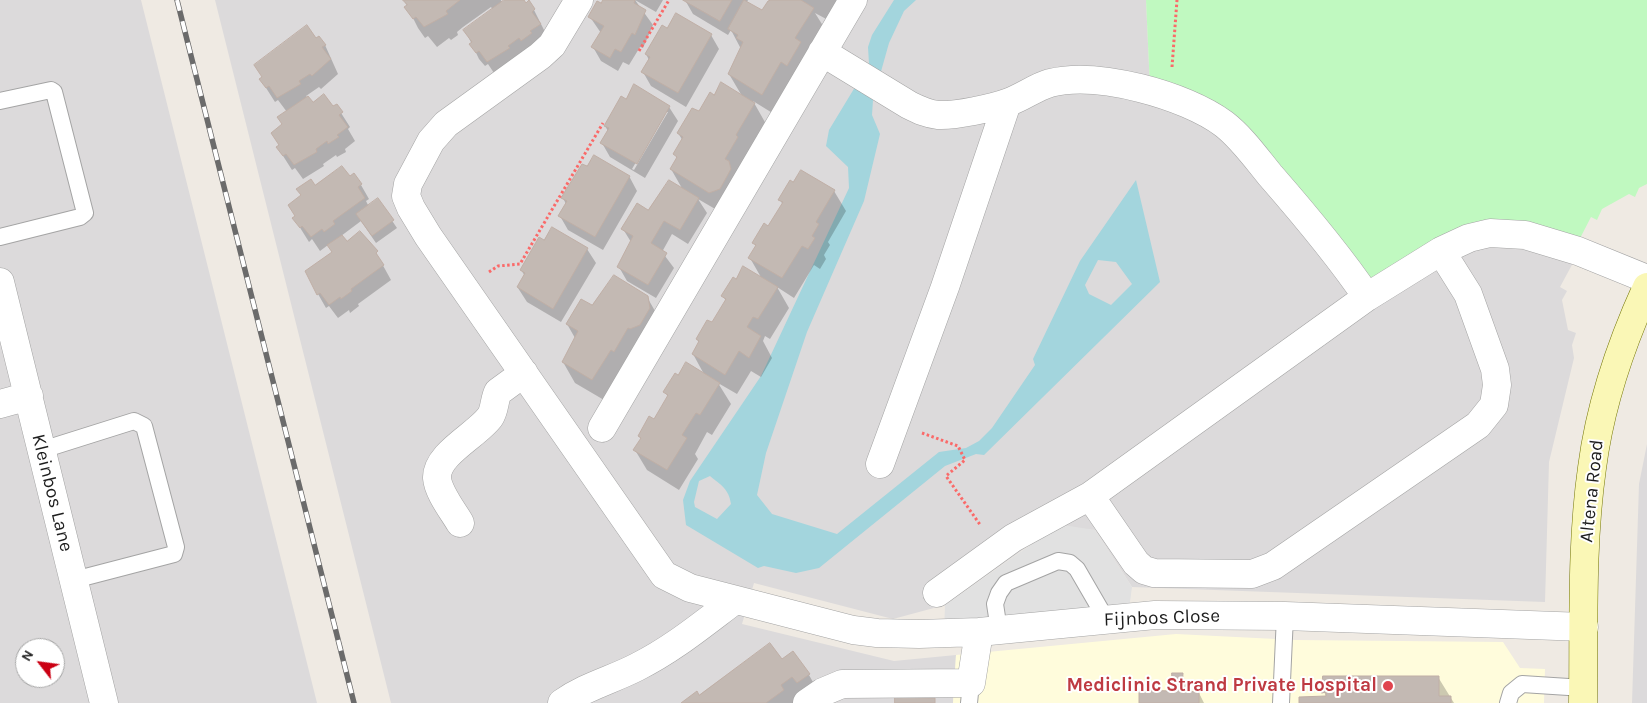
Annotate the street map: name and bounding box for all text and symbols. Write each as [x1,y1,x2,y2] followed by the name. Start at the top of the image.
[26,432,78,554] street label: Kleinbos Lane
[1575,438,1609,544] street label: Altena Road
[1104,605,1220,631] street label: Fijnbos Close
[15,638,65,688] north arrow
[18,647,37,664] text: N
[1066,675,1377,697] place label: Mediclinic Strand Private Hospital
[1381,679,1395,693] marker: Mediclinic Strand Private Hospital

